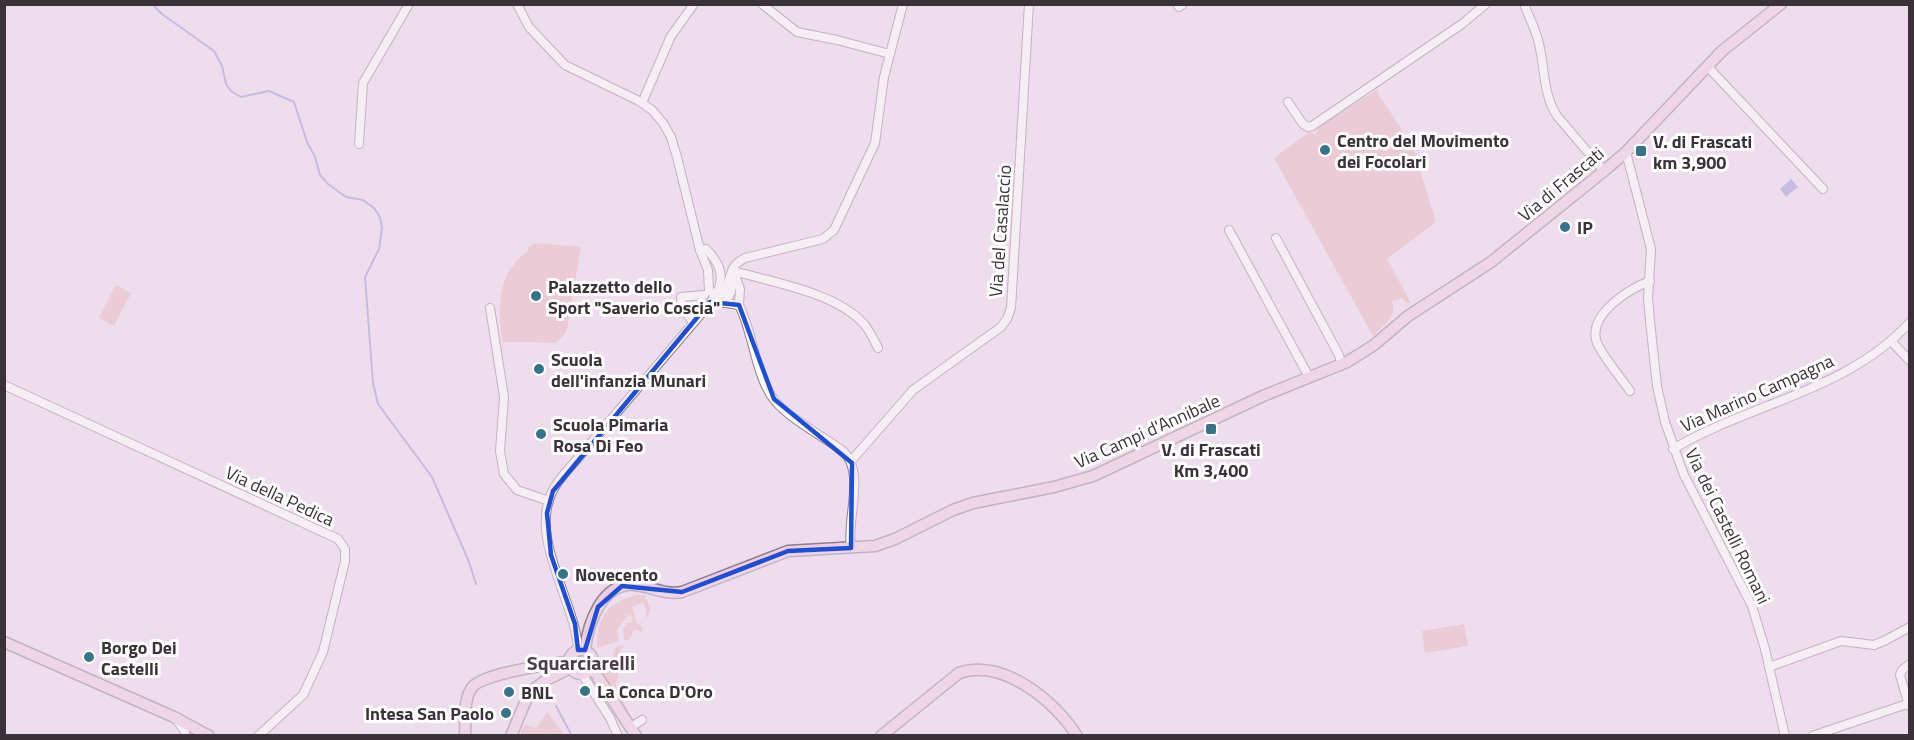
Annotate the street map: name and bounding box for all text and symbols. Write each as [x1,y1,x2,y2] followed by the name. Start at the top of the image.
[1337,127,1509,175] place label: Centro del Movimento dei Focolari
[1653,128,1752,176] place label: V. di Frascati km 3,900
[1512,140,1610,228] street label: Via di Frascati
[1318,143,1332,157] marker: Centro del Movimento dei Focolari
[1634,144,1648,158] marker: V. di Frascati km 3,900
[982,164,1018,298] street label: Via del Casalaccio
[1577,214,1593,241] place label: IP
[1558,220,1572,234] marker: IP
[548,273,720,321] place label: Palazzetto dello Sport "Saverio Coscia"
[529,289,543,303] marker: Palazzetto dello Sport "Saverio Coscia"
[551,346,706,394] place label: Scuola dell'infanzia Munari
[1676,347,1838,439] street label: Via Marino Campagna
[532,362,546,376] marker: Scuola dell'infanzia Munari
[1070,387,1224,475] street label: Via Campi d'Annibale
[553,411,668,459] place label: Scuola Pimaria Rosa Di Feo
[1204,422,1218,436] marker: V. di Frascati Km 3,400
[534,427,548,441] marker: Scuola Pimaria Rosa Di Feo
[1161,436,1261,484] place label: V. di Frascati Km 3,400
[1678,443,1778,609] street label: Via dei Castelli Romani
[221,459,339,533] street label: Via della Pedica
[575,561,658,588] place label: Novecento
[556,567,570,581] marker: Novecento
[101,634,177,682] place label: Borgo Dei Castelli
[527,647,635,678] district label: Squarciarelli
[82,650,96,664] marker: Borgo Dei Castelli
[597,678,713,705] place label: La Conca D'Oro
[521,679,553,706] place label: BNL
[578,684,592,698] marker: La Conca D'Oro
[502,685,516,699] marker: BNL
[365,700,494,727] place label: Intesa San Paolo
[499,706,513,720] marker: Intesa San Paolo

